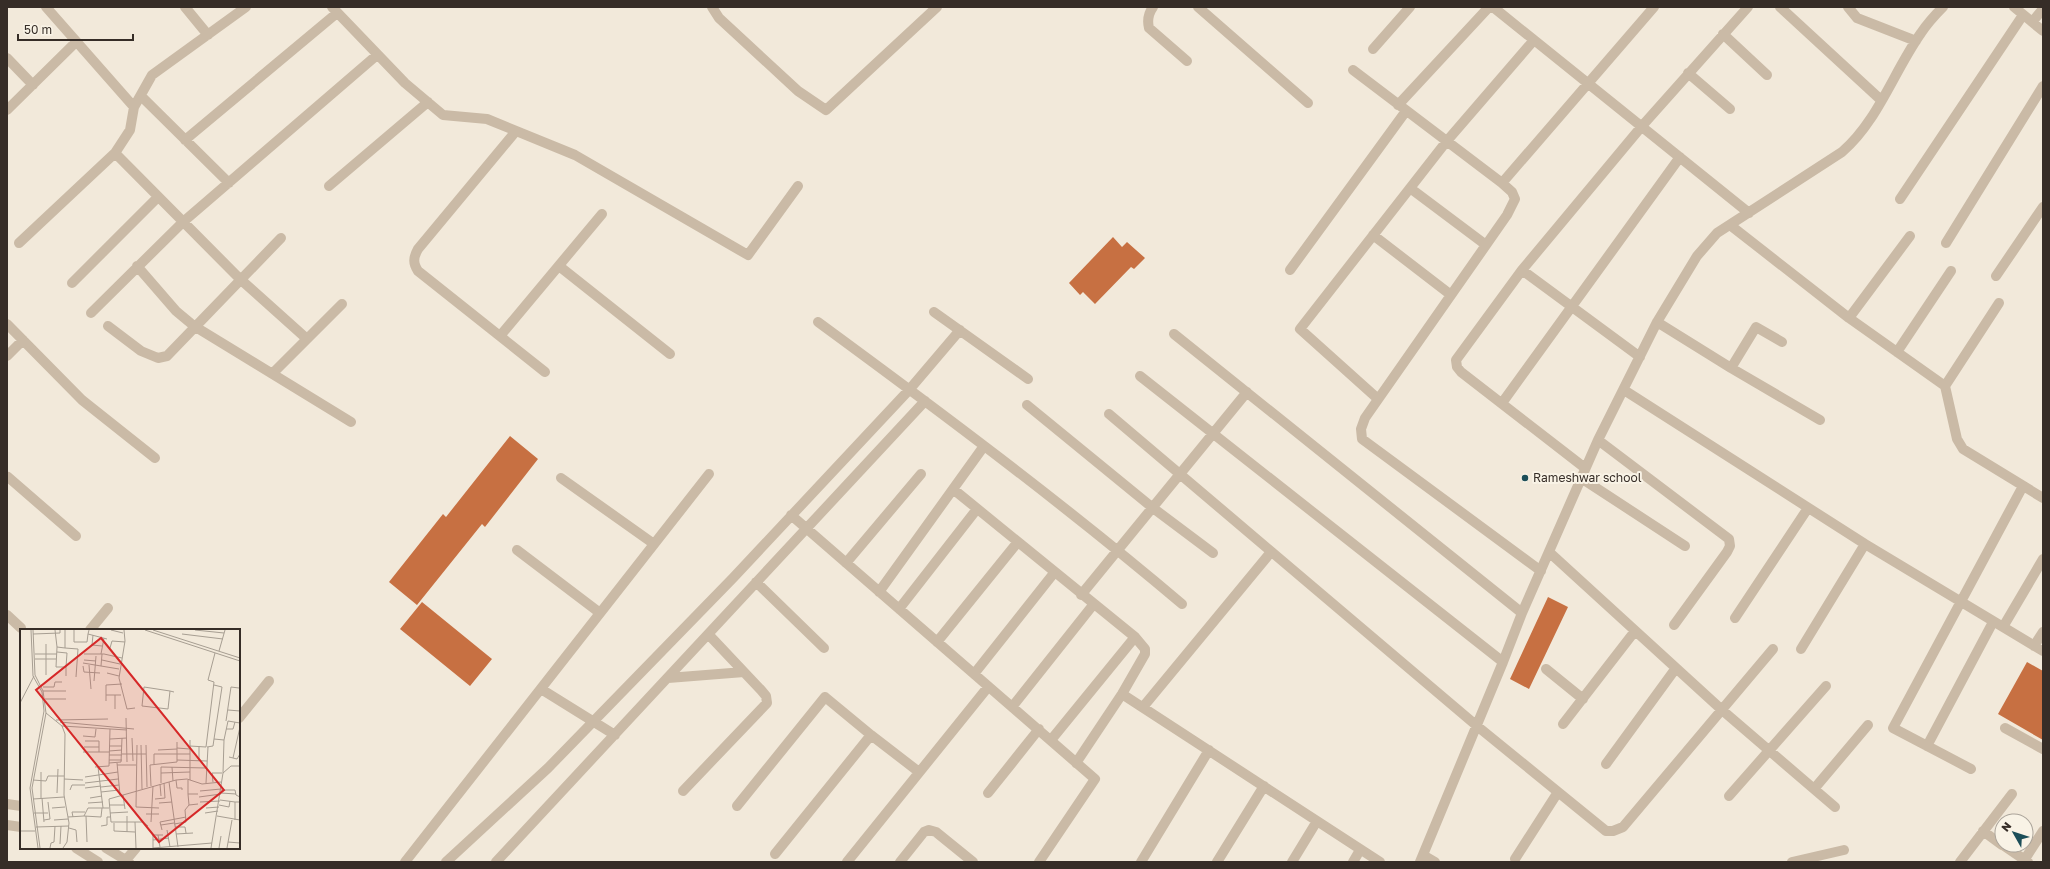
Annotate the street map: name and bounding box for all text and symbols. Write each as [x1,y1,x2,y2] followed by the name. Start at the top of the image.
[18,16,133,42] scale bar
[24,22,52,37] text: 50 m
[1533,470,1642,485] place label: Rameshwar school
[1520,473,1530,483] marker: Rameshwar school
[20,629,240,849] inset map
[1994,813,2034,853] north arrow
[1998,819,2014,834] text: N

